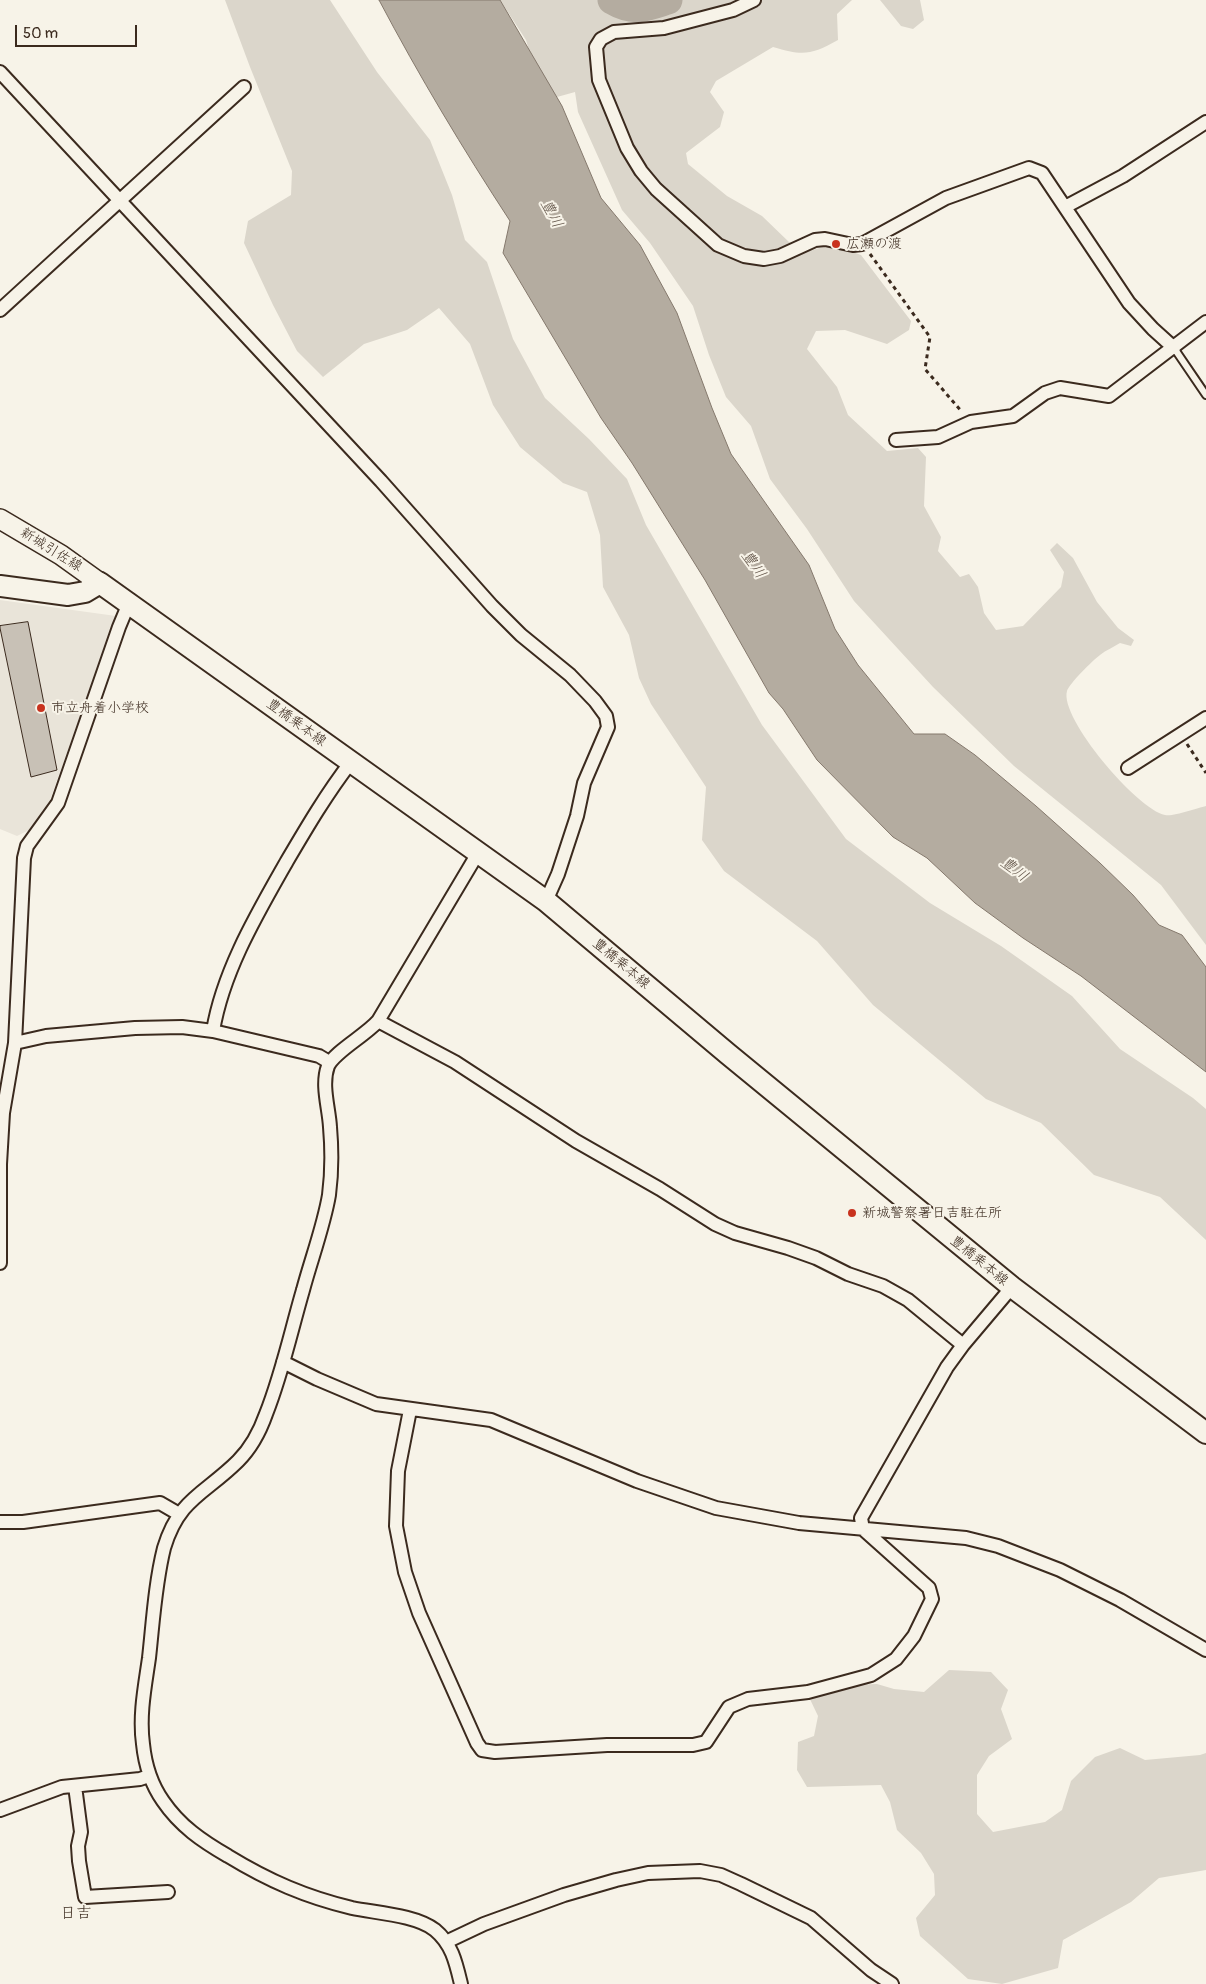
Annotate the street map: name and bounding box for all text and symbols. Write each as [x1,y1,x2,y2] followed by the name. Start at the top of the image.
[18,15,140,47] scale bar
[23,24,58,43] text: 50 m
[536,197,566,231] water label: 豊川
[846,236,902,252] place label: 広瀬の渡
[830,238,842,250] marker: 広瀬の渡
[17,524,85,576] street label: 新城引佐線
[737,548,769,582] water label: 豊川
[263,696,329,750] street label: 豊橋乗本線
[51,700,149,716] place label: 市立舟着小学校
[35,702,47,714] marker: 市立舟着小学校
[997,854,1031,886] water label: 豊川
[589,935,653,993] street label: 豊橋乗本線
[862,1205,1002,1221] place label: 新城警察署日吉駐在所
[846,1207,858,1219] marker: 新城警察署日吉駐在所
[947,1232,1011,1290] street label: 豊橋乗本線
[60,1904,92,1924] district label: 日吉

